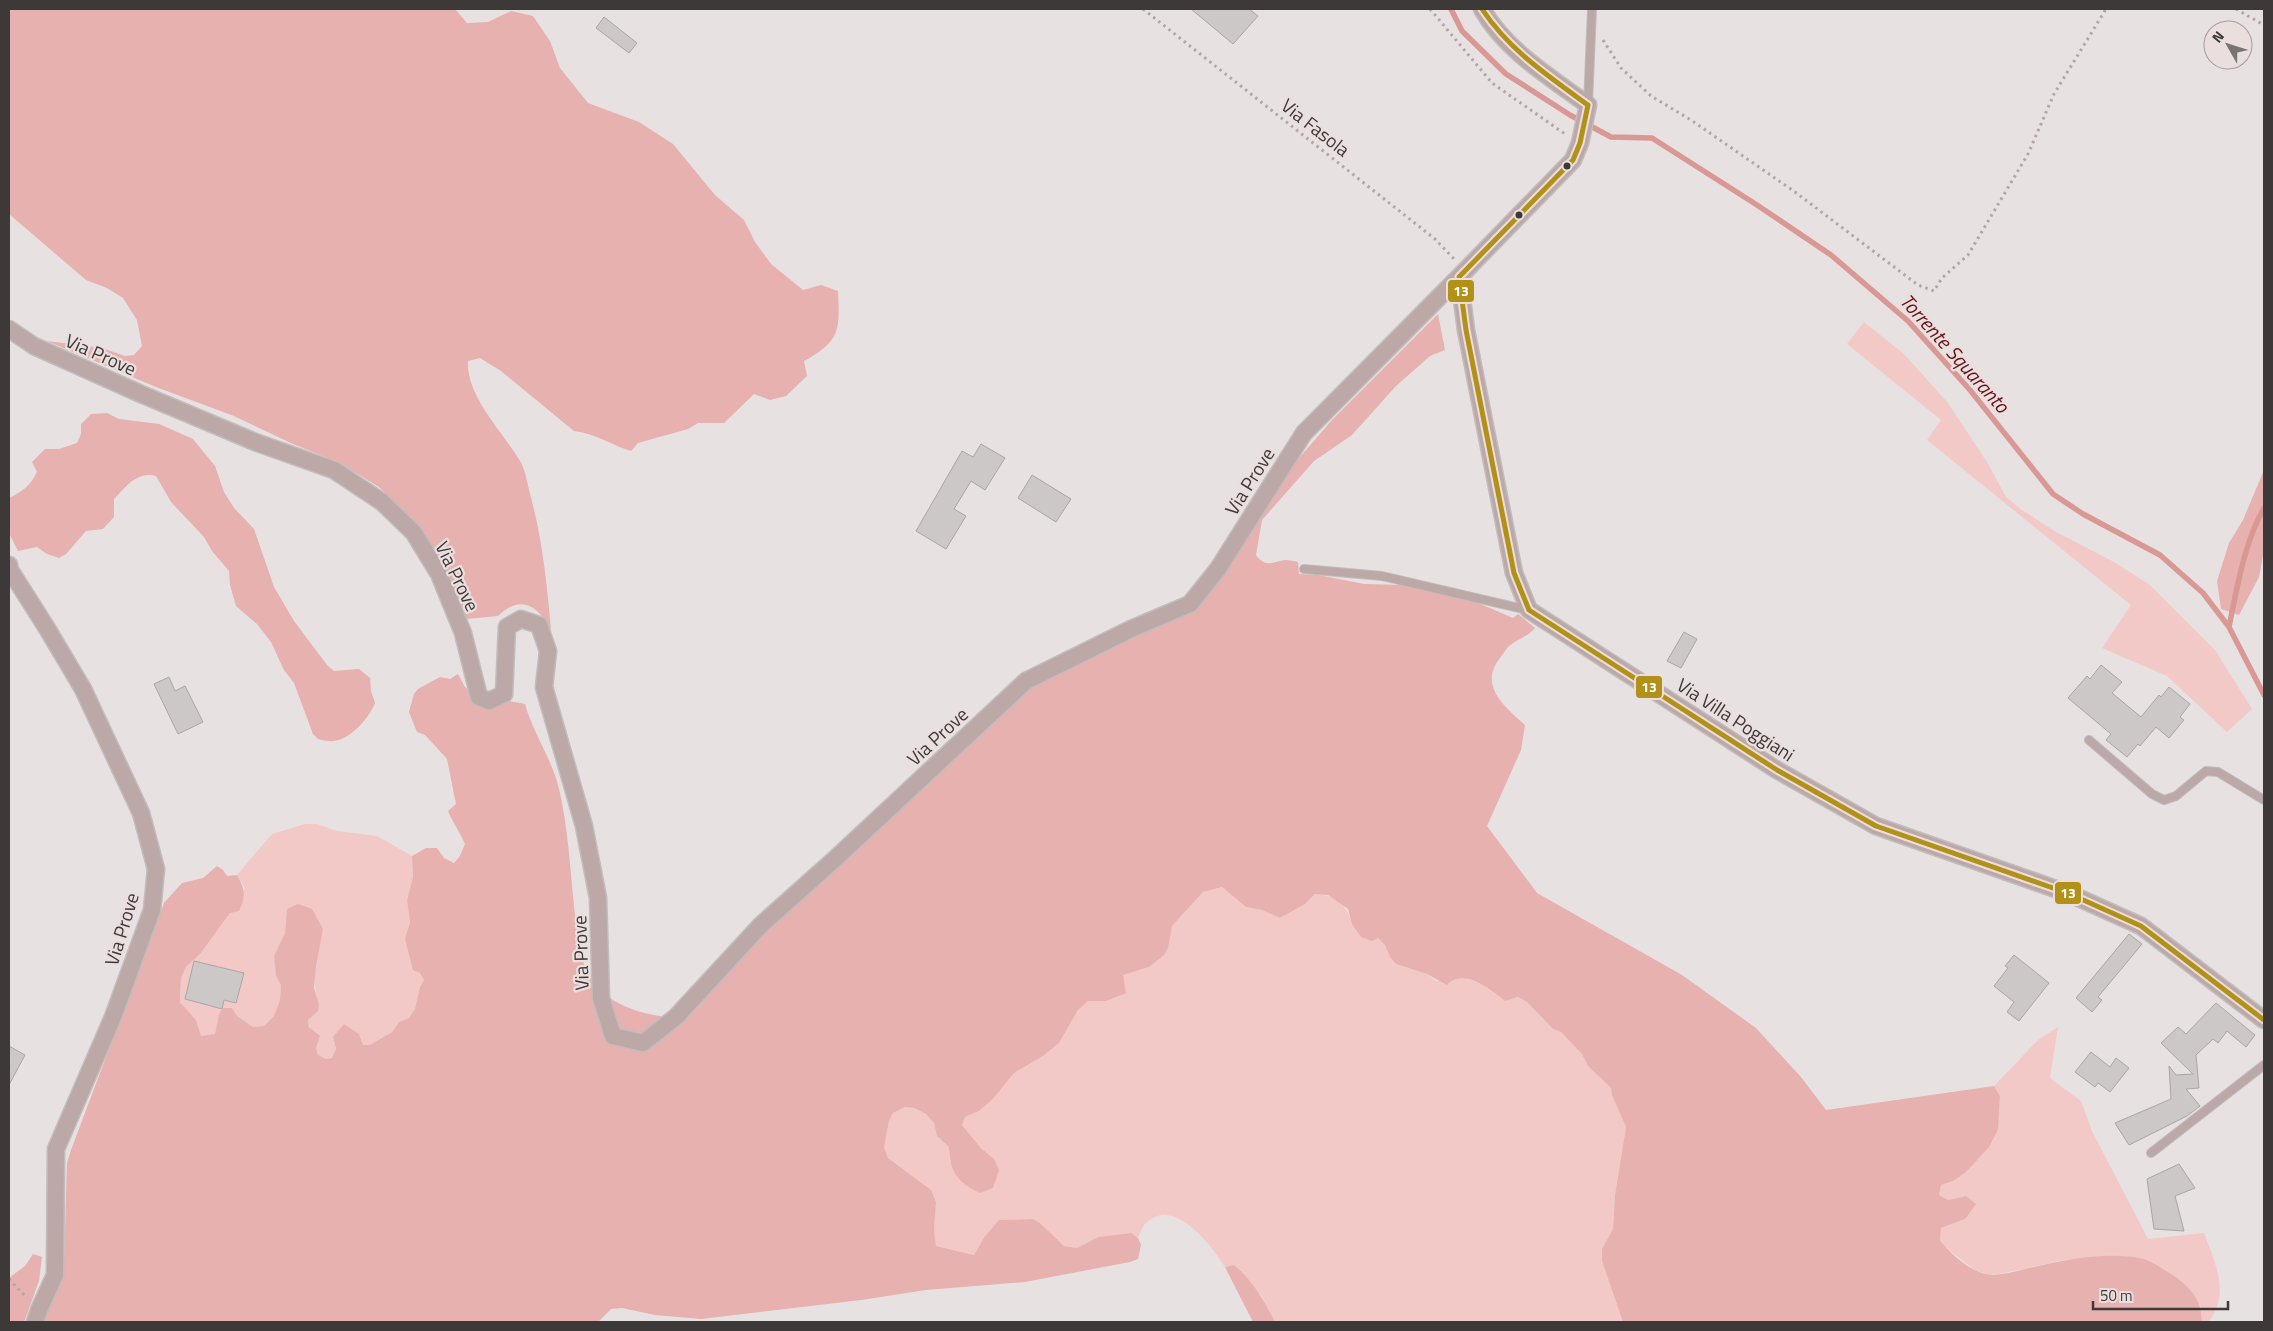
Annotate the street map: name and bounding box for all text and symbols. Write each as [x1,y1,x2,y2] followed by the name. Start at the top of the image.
[2203,20,2253,70] north arrow
[2206,26,2229,47] text: N
[1275,91,1357,164] street label: Via Fasola
[1562,161,1572,171] unlabelled marker
[1514,210,1524,220] unlabelled marker
[1447,279,1475,303] line badge: 13
[1453,280,1469,301] text: 13
[1893,286,2018,420] water label: Torrente Squaranto
[61,326,141,382] street label: Via Prove
[1217,442,1281,520] street label: Via Prove
[429,536,487,616] street label: Via Prove
[1671,670,1801,768] street label: Via Villa Poggiani
[1635,675,1663,699] line badge: 13
[1641,676,1657,697] text: 13
[900,700,974,772] street label: Via Prove
[2054,881,2082,905] line badge: 13
[2060,882,2076,903] text: 13
[96,889,146,969] street label: Via Prove
[564,915,596,991] street label: Via Prove
[2093,1278,2228,1310] scale bar
[2100,1284,2133,1307] text: 50 m

